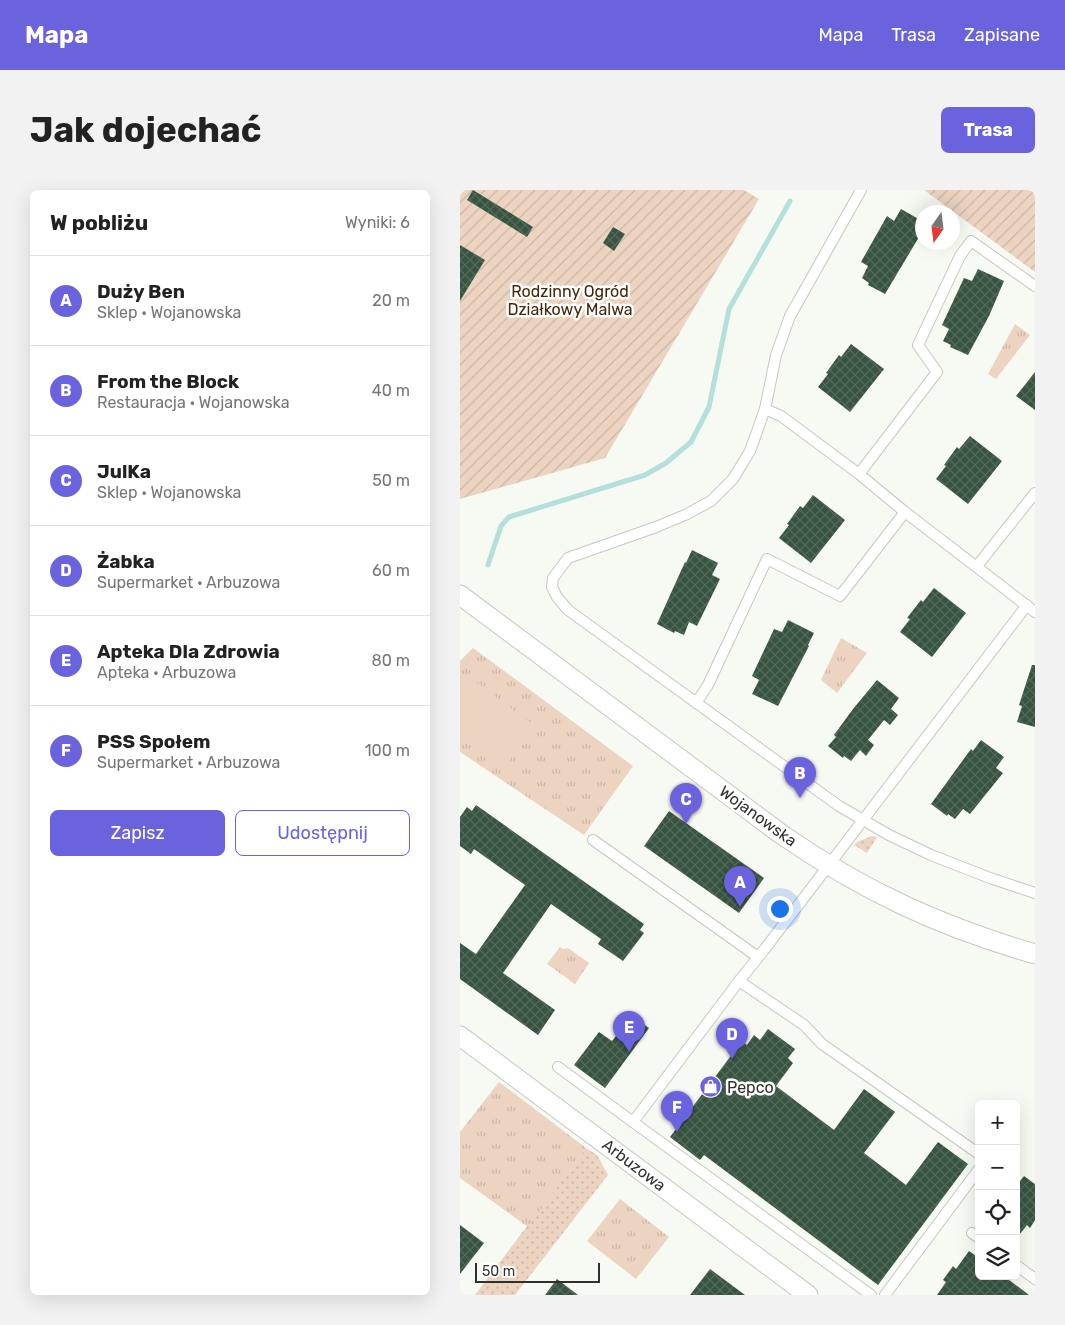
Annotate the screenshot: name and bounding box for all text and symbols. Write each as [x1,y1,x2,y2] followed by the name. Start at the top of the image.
[25,21,88,49] text: Mapa
[818,24,863,46] text: Mapa
[891,24,936,46] text: Trasa
[964,24,1040,46] text: Zapisane
[941,107,1035,153] button: Trasa
[30,109,261,151] text: Jak dojechać
[915,205,960,250] north arrow
[50,210,148,235] text: W pobliżu
[345,213,410,232] text: Wyniki: 6
[97,280,185,303] text: Duży Ben
[507,282,633,319] park label: Rodzinny Ogród Działkowy Malwa
[60,291,72,310] text: A
[372,291,410,310] text: 20 m
[97,303,241,322] text: Sklep · Wojanowska
[97,370,239,393] text: From the Block
[60,381,72,400] text: B
[372,381,410,400] text: 40 m
[97,393,290,412] text: Restauracja · Wojanowska
[97,460,151,483] text: JulKa
[60,471,72,490] text: C
[372,471,410,490] text: 50 m
[97,483,241,502] text: Sklep · Wojanowska
[97,550,155,573] text: Żabka
[60,561,72,580] text: D
[372,561,410,580] text: 60 m
[97,573,280,592] text: Supermarket · Arbuzowa
[97,640,280,663] text: Apteka Dla Zdrowia
[61,651,71,670] text: E
[372,651,410,670] text: 80 m
[97,663,236,682] text: Apteka · Arbuzowa
[97,730,211,753] text: PSS Społem
[61,741,71,760] text: F
[365,741,410,760] text: 100 m
[97,753,280,772] text: Supermarket · Arbuzowa
[784,757,816,798] pin: B
[716,782,800,850] street label: Wojanowska
[670,783,702,824] pin: C
[50,810,225,856] button: Zapisz
[235,810,410,856] button: Udostępnij
[724,866,756,907] pin: A
[767,896,793,922] your location
[613,1011,645,1052] pin: E
[716,1018,748,1059] pin: D
[699,1075,723,1099] shop icon: Pepco
[727,1078,774,1097] place label: Pepco
[661,1091,693,1132] pin: F
[975,1100,1020,1280] map controls
[975,1100,1020,1145] button: +
[599,1135,669,1195] street label: Arbuzowa
[975,1145,1020,1190] button: −
[975,1190,1020,1235] button: locate
[975,1235,1020,1280] button: layers
[475,1260,600,1283] scale bar
[482,1263,515,1280] text: 50 m

